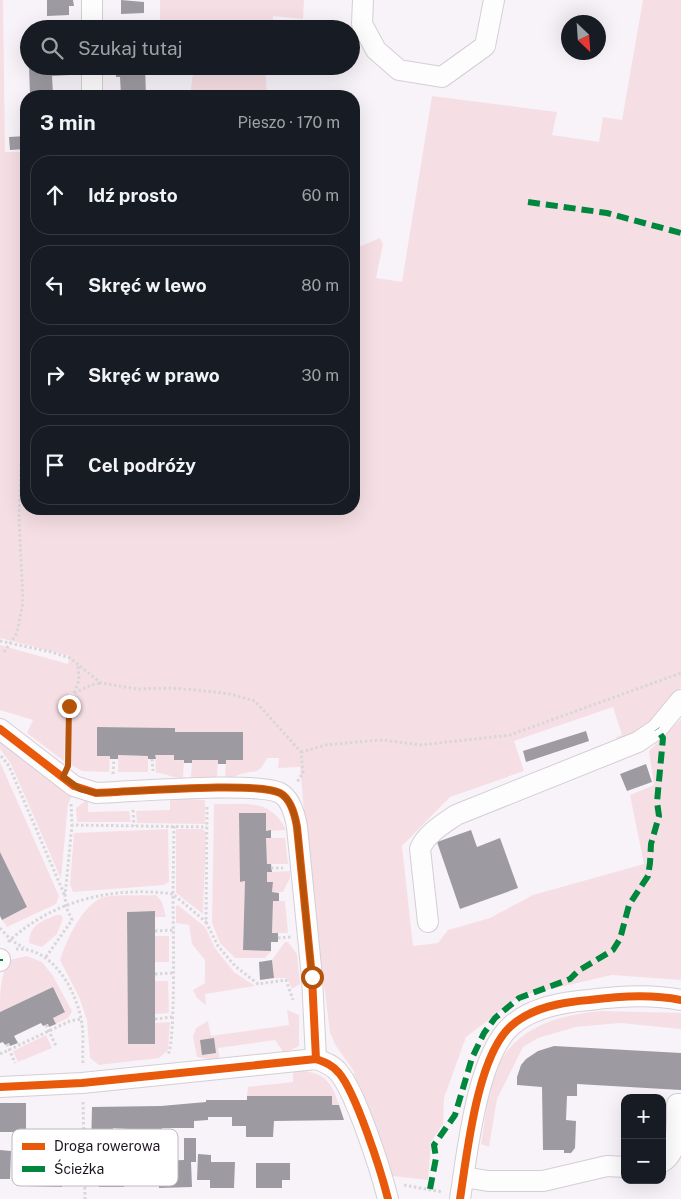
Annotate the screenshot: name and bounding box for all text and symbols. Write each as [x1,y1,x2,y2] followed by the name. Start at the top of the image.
[561,15,606,60] north arrow
[20,20,360,75] search box
[38,34,66,62] icon: search
[78,37,183,59] text: Szukaj tutaj
[40,110,96,135] text: 3 min
[238,113,340,132] text: Pieszo · 170 m
[41,181,69,209] icon: ahead
[88,184,178,206] text: Idź prosto
[302,186,339,205] text: 60 m
[41,271,69,299] icon: left
[88,274,207,296] text: Skręć w lewo
[301,276,339,295] text: 80 m
[41,361,69,389] icon: right
[88,364,220,386] text: Skręć w prawo
[302,366,339,385] text: 30 m
[41,451,69,479] icon: arrive
[88,454,196,476] text: Cel podróży
[58,695,81,718] route end
[301,966,324,989] route start
[621,1094,666,1184] map controls
[621,1094,666,1139] button: +
[12,1129,178,1186] legend
[54,1138,160,1154] text: Droga rowerowa
[621,1139,666,1184] button: −
[54,1159,104,1177] text: Ścieżka

